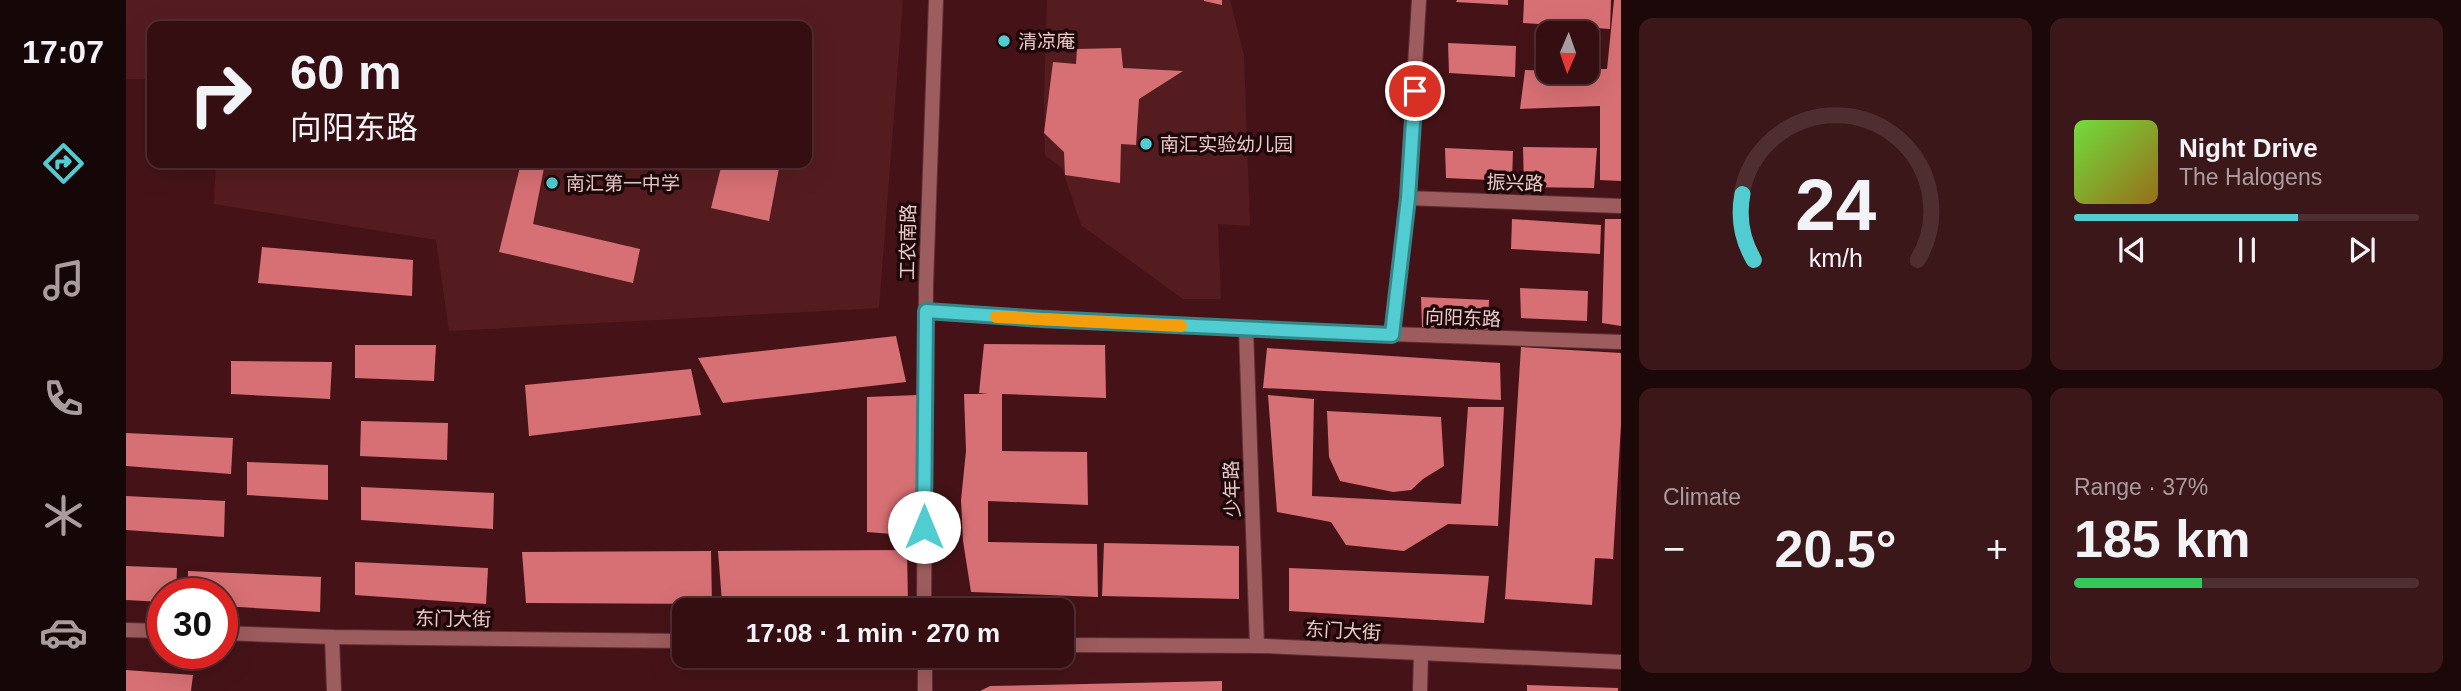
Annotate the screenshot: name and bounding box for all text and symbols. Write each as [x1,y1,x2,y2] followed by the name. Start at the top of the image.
[1536,21,1600,84] north arrow
[1536,21,1599,84] map controls
[1018,31,1075,52] place label: 清凉庵
[996,33,1012,49] marker: 清凉庵
[22,34,104,70] text: 17:07
[290,45,402,99] text: 60 m
[175,49,266,140] icon: right
[1385,61,1445,121] pin
[1396,72,1434,110] icon: arrive
[290,110,418,146] text: 向阳东路
[2179,133,2318,163] text: Night Drive
[1160,134,1293,155] place label: 南汇实验幼儿园
[1138,136,1154,152] marker: 南汇实验幼儿园
[39,139,88,188] icon: directions
[2179,164,2322,190] text: The Halogens
[1795,165,1876,246] text: 24
[1486,172,1544,194] street label: 振兴路
[566,173,680,194] place label: 南汇第一中学
[544,175,560,191] marker: 南汇第一中学
[897,204,919,280] street label: 工农南路
[2113,231,2151,269] icon: previous
[2228,231,2266,269] icon: pause
[2343,231,2381,269] icon: next
[1808,244,1863,272] text: km/h
[39,256,88,305] icon: music
[1425,306,1501,330] street label: 向阳东路
[39,374,88,423] icon: phone
[1221,460,1243,518] street label: 少年路
[2074,474,2208,500] text: Range · 37%
[1663,484,1741,510] text: Climate
[887,490,961,564] position arrow
[39,491,88,540] icon: climate
[2074,510,2250,568] text: 185 km
[1774,520,1897,578] text: 20.5°
[1663,528,1685,570] text: −
[1986,528,2008,570] text: +
[147,578,238,669] speed limit sign: 30
[39,608,88,657] icon: car
[415,608,491,630] street label: 东门大街
[746,618,1000,648] text: 17:08 · 1 min · 270 m
[1304,619,1382,643] street label: 东门大街

